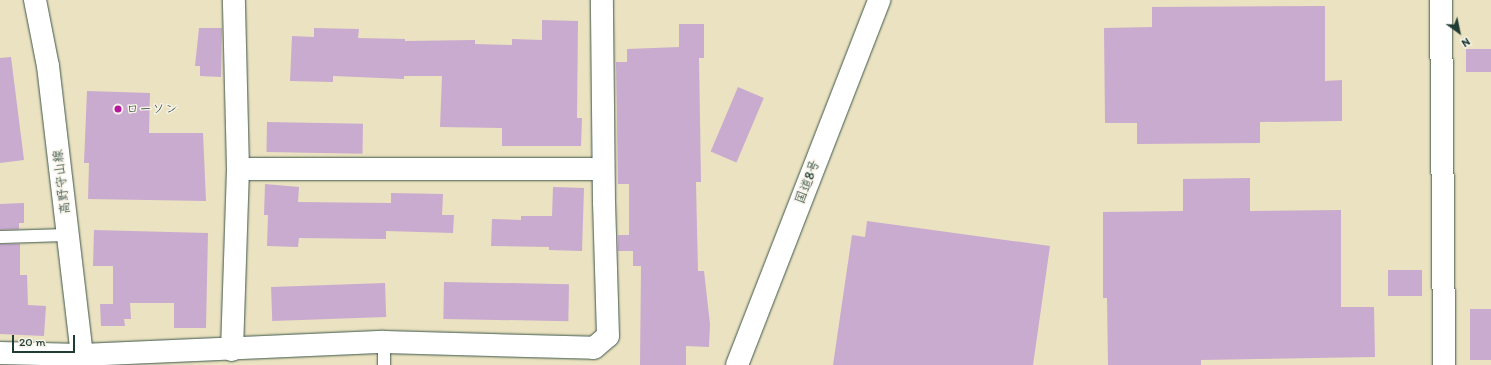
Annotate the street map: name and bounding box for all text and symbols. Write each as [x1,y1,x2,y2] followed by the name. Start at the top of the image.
[1439,12,1479,52] north arrow
[1459,35,1472,50] text: N
[126,101,178,117] place label: ローソン
[113,104,123,114] marker: ローソン
[50,149,74,215] street label: 高野守山線
[792,158,824,206] street label: 国道8号
[14,327,77,353] scale bar
[19,335,46,349] text: 20 m

